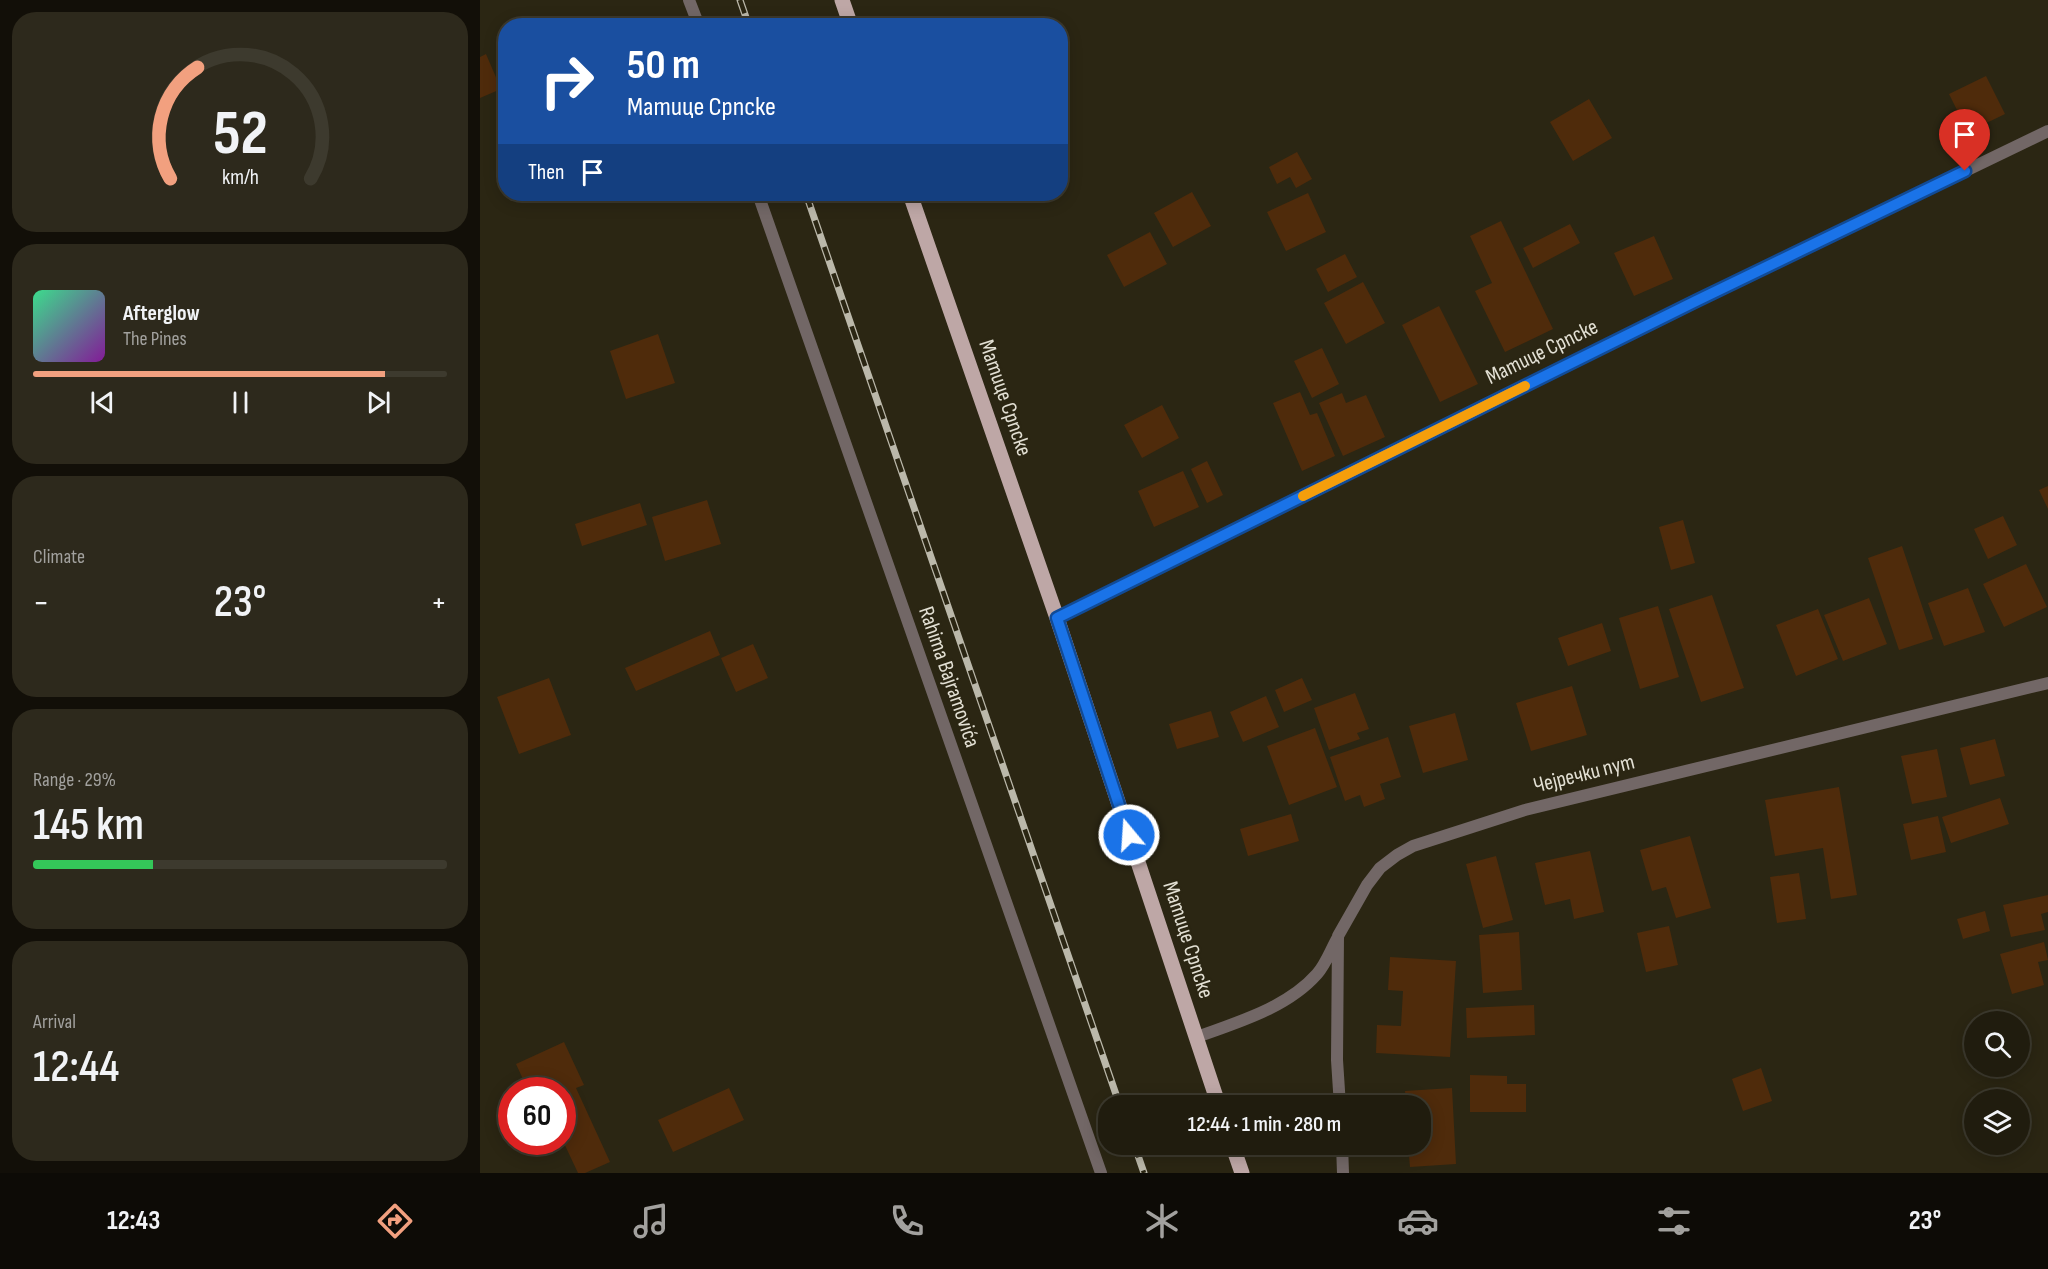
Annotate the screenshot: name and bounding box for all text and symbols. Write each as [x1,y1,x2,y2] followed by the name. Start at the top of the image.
[627,40,700,91] text: 50 m
[528,42,606,120] icon: right
[627,91,776,123] text: Матице Српске
[213,97,267,172] text: 52
[1939,109,1990,171] pin
[1948,118,1981,151] icon: arrive
[576,156,609,189] icon: arrive
[528,159,564,186] text: Then
[221,165,259,190] text: km/h
[123,300,200,327] text: Afterglow
[1482,313,1602,391] street label: Матице Српске
[123,327,187,351] text: The Pines
[972,336,1038,460] street label: Матице Српске
[86,386,119,419] icon: previous
[224,386,257,419] icon: pause
[362,386,395,419] icon: next
[33,545,85,569] text: Climate
[214,575,266,630] text: 23°
[33,583,49,623] text: −
[431,583,447,623] text: +
[912,603,986,751] street label: Rahima Bajramovića
[1531,748,1637,800] street label: Чејречки пут
[33,768,116,792] text: Range · 29%
[33,798,144,853] text: 145 km
[1097,803,1161,867] position arrow
[1156,878,1220,1002] street label: Матице Српске
[33,1010,76,1034] text: Arrival
[1964,1011,2030,1155] map controls
[1964,1011,2030,1077] button: search
[33,1040,119,1095] text: 12:44
[498,1077,576,1155] speed limit sign: 60
[1964,1089,2030,1155] button: layers
[1188,1111,1341,1138] text: 12:44 · 1 min · 280 m
[374,1200,416,1242] icon: directions
[630,1200,672,1242] icon: music
[886,1200,928,1242] icon: phone
[1141,1200,1183,1242] icon: climate
[1397,1200,1439,1242] icon: car
[1653,1200,1695,1242] icon: filters
[107,1205,160,1237] text: 12:43
[1909,1205,1941,1237] text: 23°

